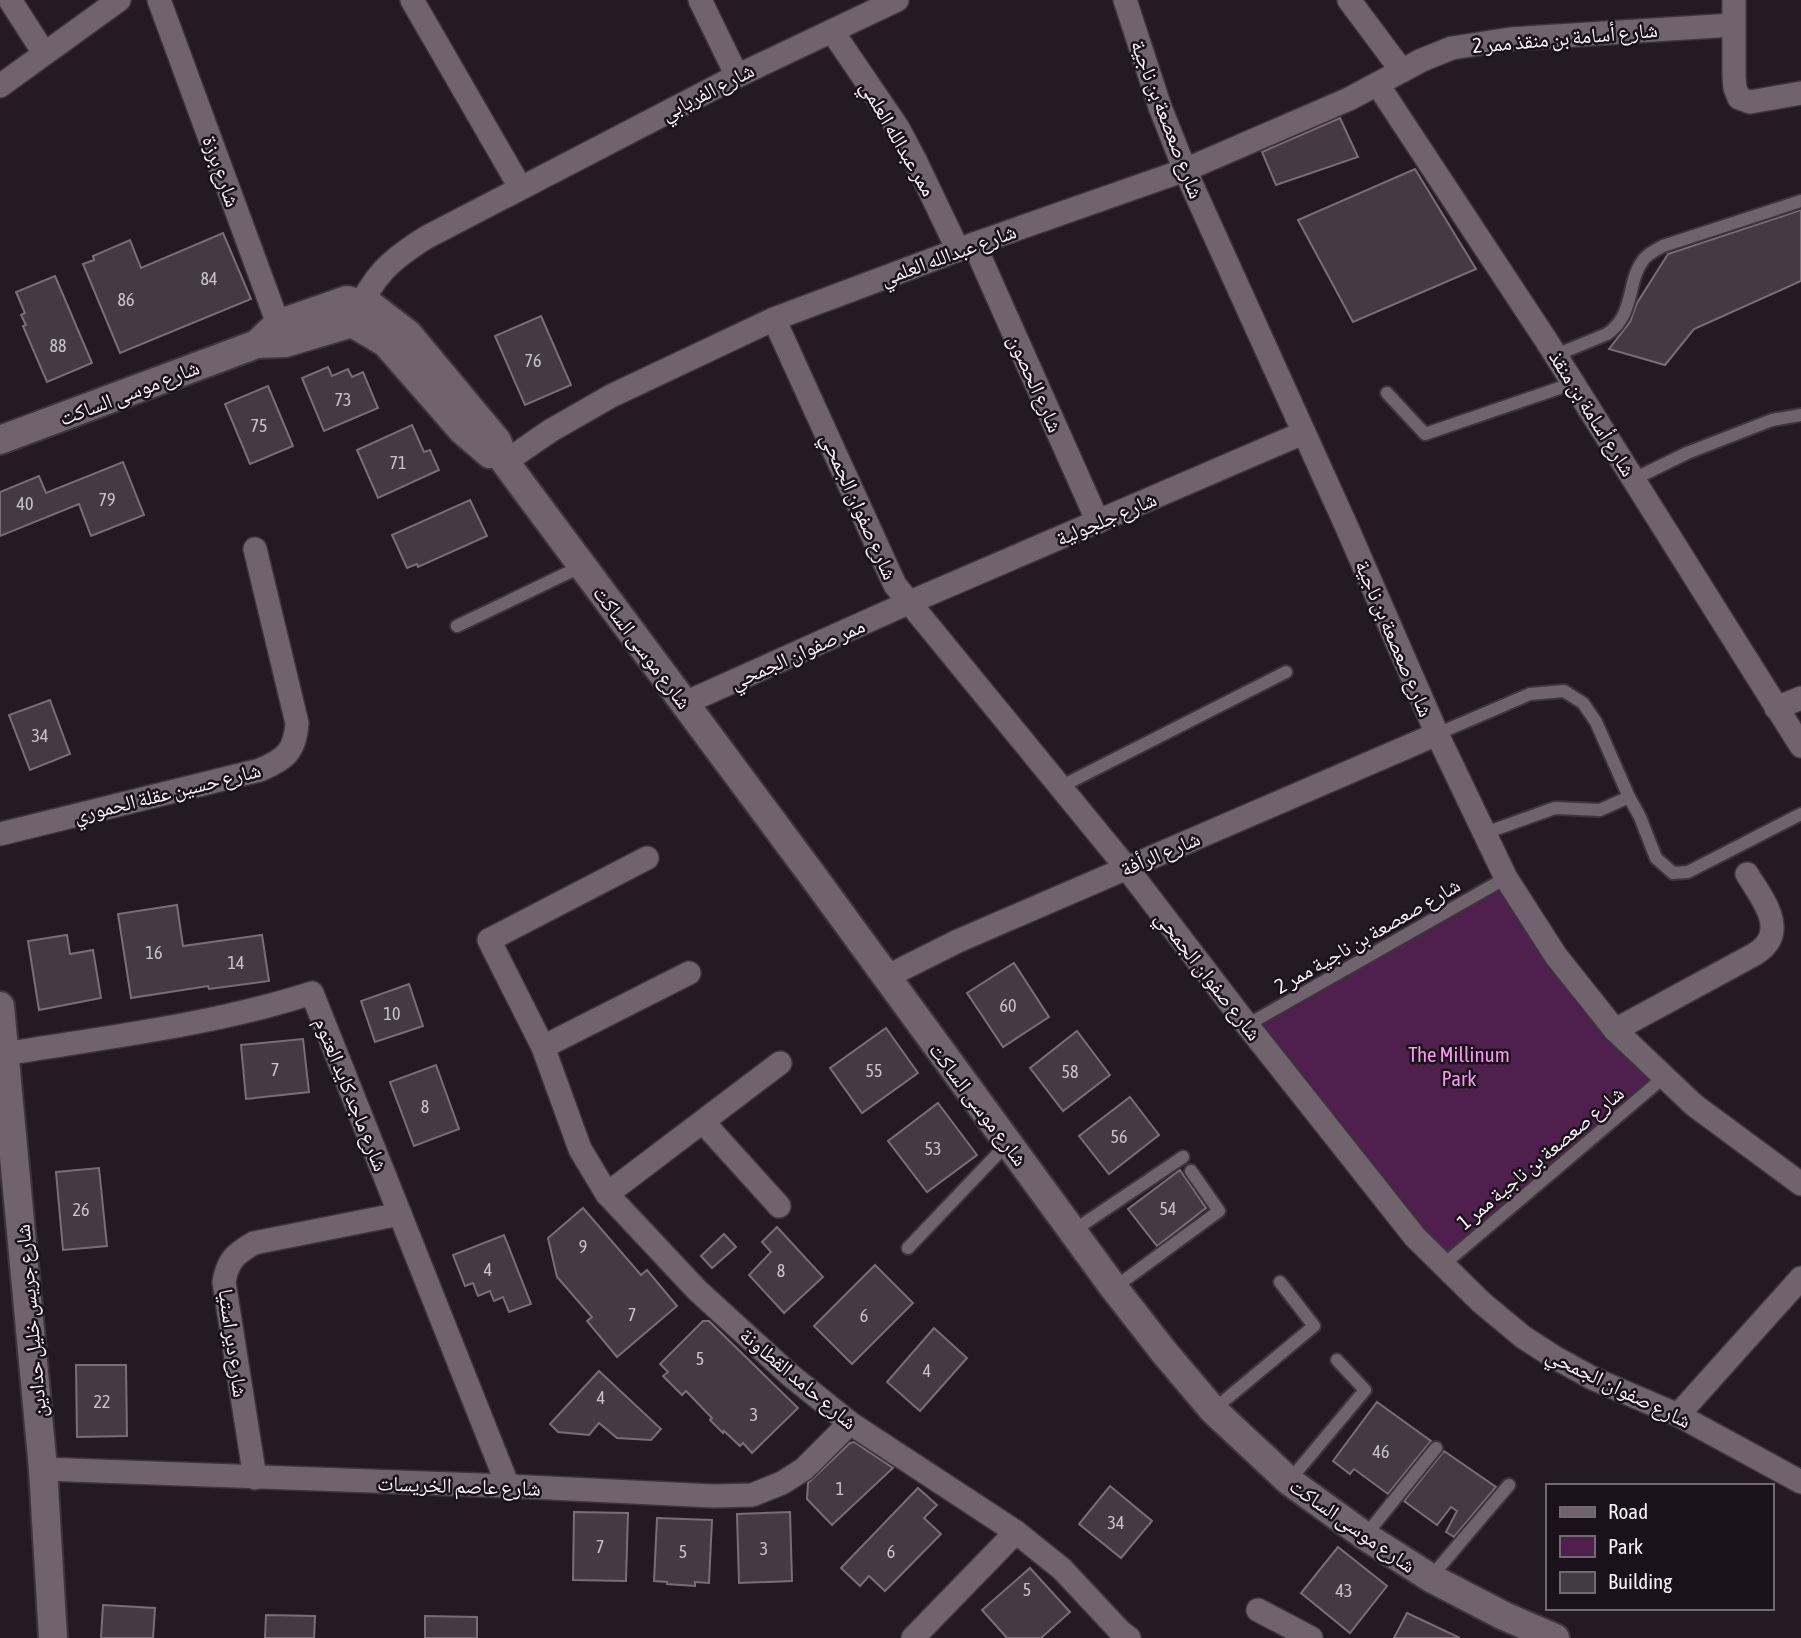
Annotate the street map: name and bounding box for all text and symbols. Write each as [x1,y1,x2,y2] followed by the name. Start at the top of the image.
[1471,17,1659,59] street label: شارع أسامة بن منقذ ممر 2
[1125,36,1209,202] street label: شارع صعصعة بن ناجية
[656,57,760,130] street label: شارع الفريابي
[852,76,942,203] street label: ممر عبدالله العلمي
[196,132,246,210] street label: شارع برزة
[877,218,1021,295] street label: شارع عبدالله العلمي
[201,268,217,289] house number: 84
[118,289,134,310] house number: 86
[1002,330,1068,437] street label: شارع الحصون
[50,335,66,356] house number: 88
[1543,346,1641,481] street label: شارع أسامة بن منقذ
[525,350,541,371] house number: 76
[56,354,203,432] street label: شارع موسى الساكت
[335,389,351,410] house number: 73
[251,415,267,436] house number: 75
[812,429,903,585] street label: شارع صفوان الجمحي
[390,452,406,473] house number: 71
[1052,486,1161,552] street label: شارع جلجولية
[99,489,115,510] house number: 79
[17,493,33,514] house number: 40
[1349,556,1439,721] street label: شارع صعصعة بن ناجية
[587,581,697,714] street label: شارع موسى الساكت
[726,613,870,698] street label: ممر صفوان الجمحي
[32,725,48,746] house number: 34
[71,757,264,832] street label: شارع حسين عقلة الحموري
[1117,826,1204,882] street label: شارع الرأفة
[1270,872,1465,1000] street label: شارع صعصعة بن ناجية ممر 2
[1147,905,1267,1048] street label: شارع صفوان الجمحي
[146,942,162,963] house number: 16
[228,952,244,973] house number: 14
[1000,995,1016,1016] house number: 60
[384,1003,400,1024] house number: 10
[307,1014,394,1176] street label: شارع ماجد كايد العتوم
[923,1038,1033,1171] street label: شارع موسى الساكت
[1408,1042,1510,1090] park label: The Millinum Park
[271,1059,279,1080] house number: 7
[866,1060,882,1081] house number: 55
[1062,1061,1078,1082] house number: 58
[1452,1080,1630,1235] street label: شارع صعصعة بن ناجية ممر 1
[421,1096,429,1117] house number: 8
[1111,1126,1127,1147] house number: 56
[925,1138,941,1159] house number: 53
[1160,1198,1176,1219] house number: 54
[73,1199,89,1220] house number: 26
[10,1223,52,1419] street label: شارع جريس خليل حدادين
[579,1236,587,1257] house number: 9
[484,1259,492,1280] house number: 4
[777,1260,785,1281] house number: 8
[213,1287,253,1399] street label: شارع دير استيا
[628,1304,636,1325] house number: 7
[860,1305,868,1326] house number: 6
[734,1322,862,1435] street label: شارع حامد القطاونة
[1540,1342,1695,1437] street label: شارع صفوان الجمحي
[696,1348,704,1369] house number: 5
[923,1360,931,1381] house number: 4
[597,1387,605,1408] house number: 4
[94,1391,110,1412] house number: 22
[750,1404,758,1425] house number: 3
[1373,1441,1389,1462] house number: 46
[377,1470,541,1503] street label: شارع عاصم الخريسات
[1284,1473,1420,1579] street label: شارع موسى الساكت
[836,1478,844,1499] house number: 1
[1546,1484,1773,1610] legend
[1608,1499,1648,1523] text: Road
[1108,1512,1124,1533] house number: 34
[1608,1534,1643,1558] text: Park
[596,1536,604,1557] house number: 7
[760,1538,768,1559] house number: 3
[679,1541,687,1562] house number: 5
[887,1541,895,1562] house number: 6
[1608,1569,1672,1593] text: Building
[1023,1579,1031,1600] house number: 5
[1336,1580,1352,1601] house number: 43

